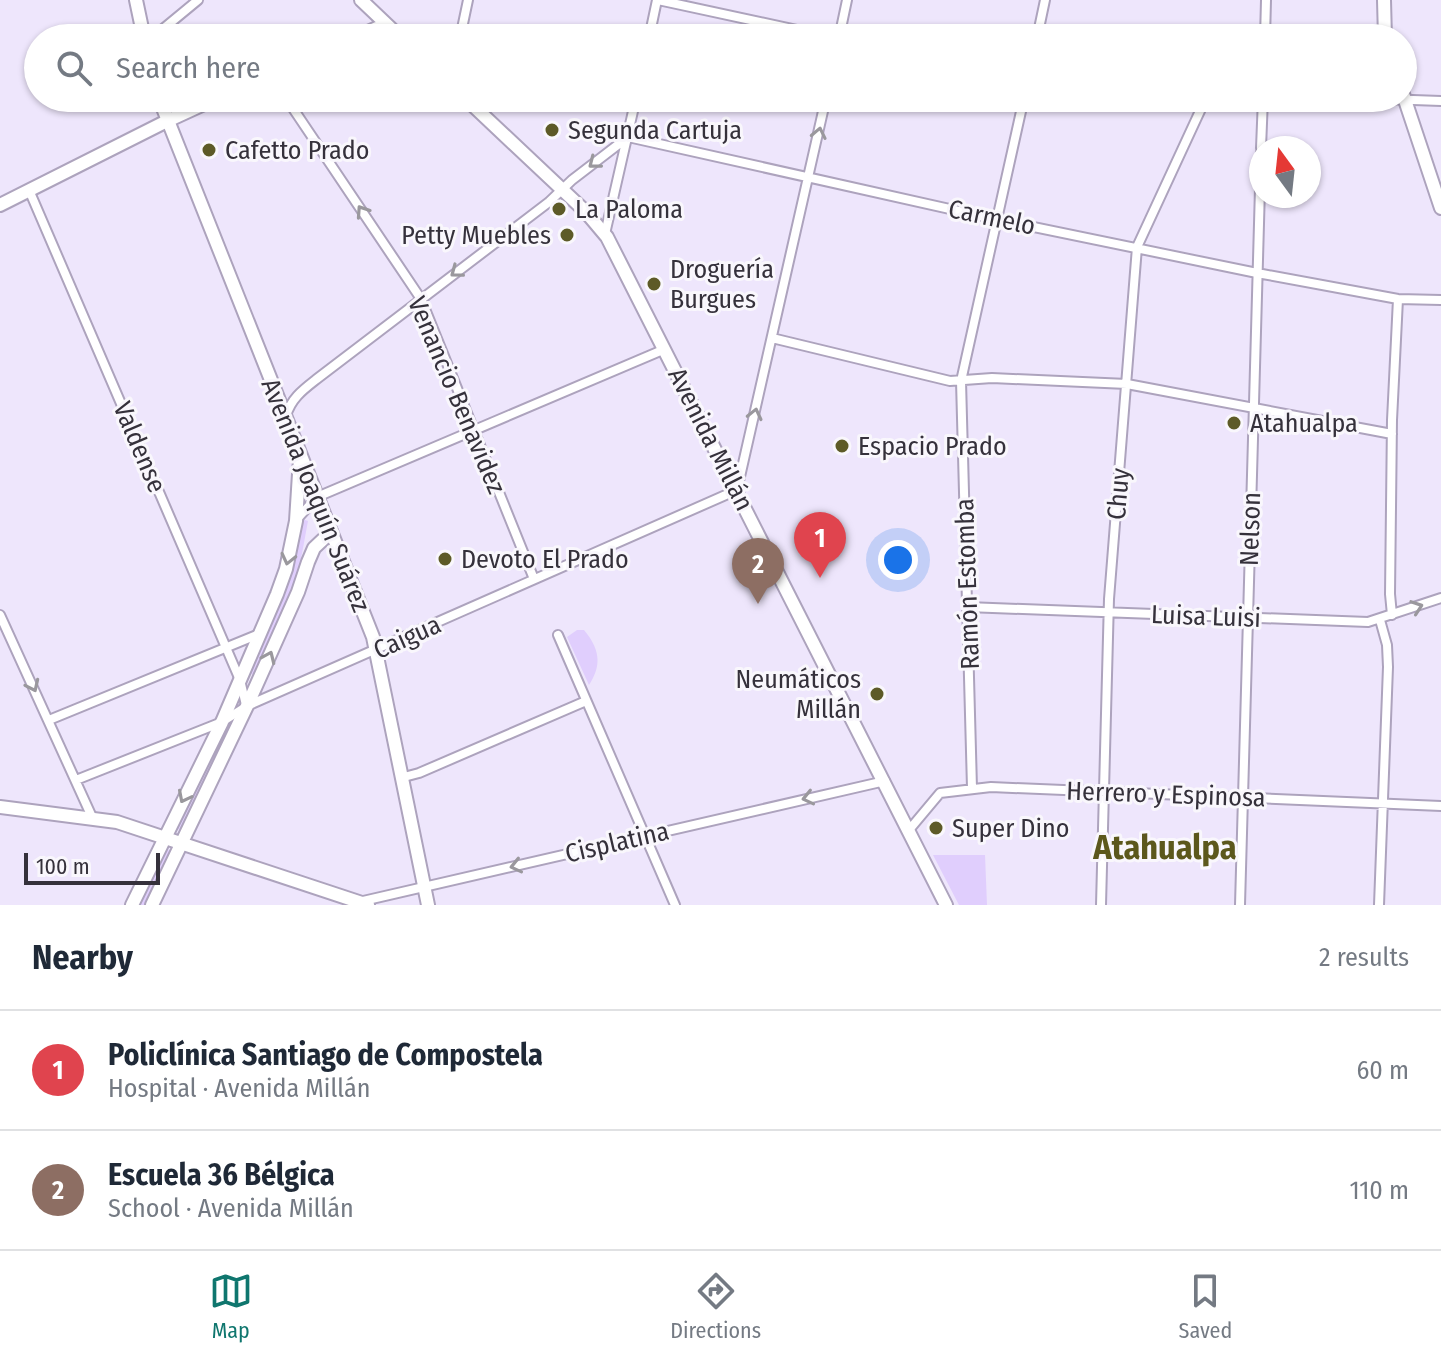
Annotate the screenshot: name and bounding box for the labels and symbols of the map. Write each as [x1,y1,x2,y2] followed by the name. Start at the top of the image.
[568,115,742,146] place label: Segunda Cartuja
[543,121,561,139] marker: Segunda Cartuja
[810,127,827,141] one-way arrow
[225,135,369,166] place label: Cafetto Prado
[1249,136,1321,208] north arrow
[200,141,218,159] marker: Cafetto Prado
[588,153,603,167] one-way arrow
[946,193,1038,242] street label: Carmelo
[575,194,683,225] place label: La Paloma
[550,200,568,218] marker: La Paloma
[357,206,372,220] one-way arrow
[401,220,551,251] place label: Petty Muebles
[558,226,576,244] marker: Petty Muebles
[670,254,774,315] place label: Droguería Burgues
[450,263,465,277] one-way arrow
[645,275,663,293] marker: Droguería Burgues
[401,292,512,498] street label: Venancio Benavidez
[661,363,760,516] street label: Avenida Millán
[255,374,376,616] street label: Avenida Joaquín Suárez
[107,397,173,497] street label: Valdense
[746,408,763,421] one-way arrow
[1250,408,1358,439] place label: Atahualpa
[1225,414,1243,432] marker: Atahualpa
[858,431,1007,462] place label: Espacio Prado
[833,437,851,455] marker: Espacio Prado
[1101,466,1136,521] street label: Chuy
[1234,492,1267,567] street label: Nelson
[949,498,986,670] street label: Ramón Estomba
[794,512,846,578] pin: 1
[732,538,784,604] pin: 2
[878,540,918,580] your location
[461,544,629,575] place label: Devoto El Prado
[436,550,454,568] marker: Devoto El Prado
[280,552,297,566] one-way arrow
[1150,599,1261,634] street label: Luisa Luisi
[1409,600,1423,616] one-way arrow
[369,609,446,666] street label: Caigua
[259,651,275,665] one-way arrow
[736,664,861,725] place label: Neumáticos Millán
[23,678,39,692] one-way arrow
[868,685,886,703] marker: Neumáticos Millán
[1066,776,1266,813] street label: Herrero y Espinosa
[178,789,193,804] one-way arrow
[802,789,816,806] one-way arrow
[952,813,1069,844] place label: Super Dino
[562,815,672,869] street label: Cisplatina
[927,819,945,837] marker: Super Dino
[1092,827,1237,868] district label: Atahualpa
[24,849,160,885] scale bar
[510,857,523,874] one-way arrow

